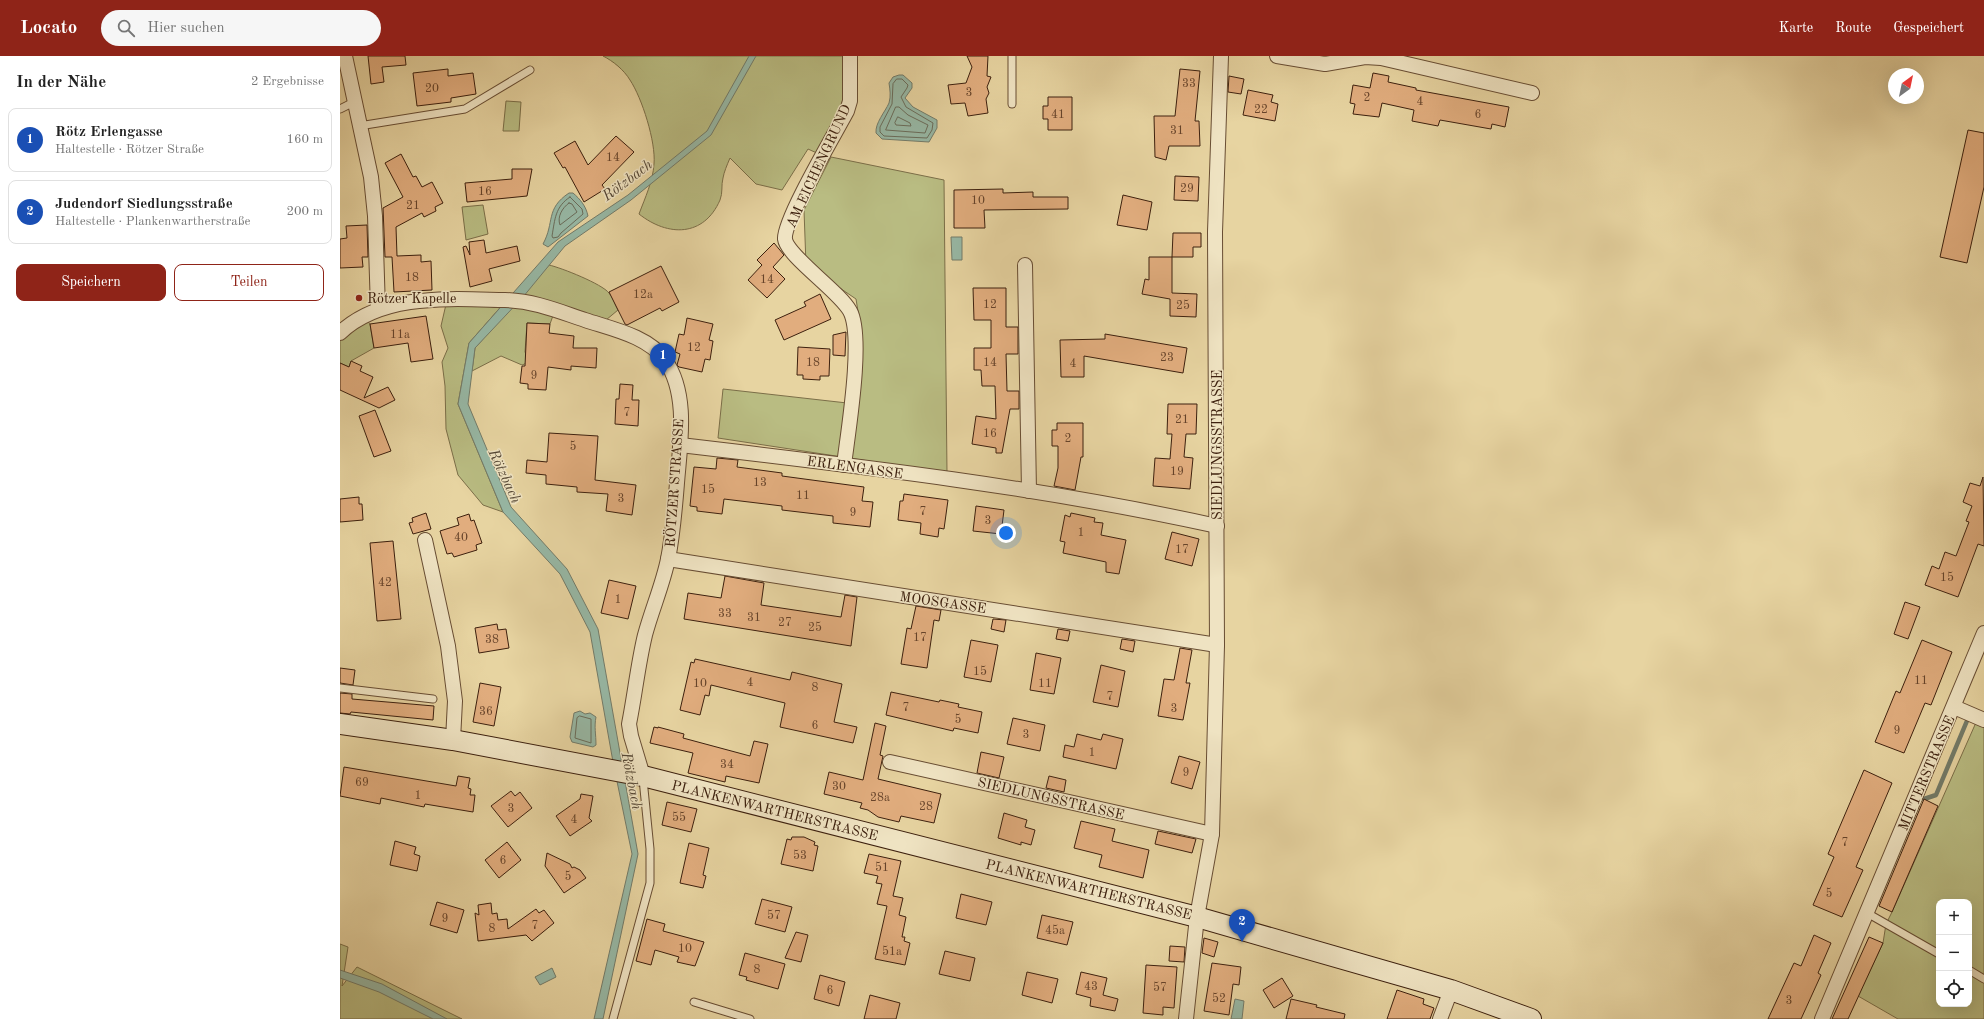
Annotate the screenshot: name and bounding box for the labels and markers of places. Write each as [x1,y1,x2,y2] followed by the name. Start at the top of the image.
[367,292,456,306] place label: Rötzer Kapelle
[354,293,364,303] marker: Rötzer Kapelle
[650,343,676,376] pin: 1
[1229,909,1255,942] pin: 2

